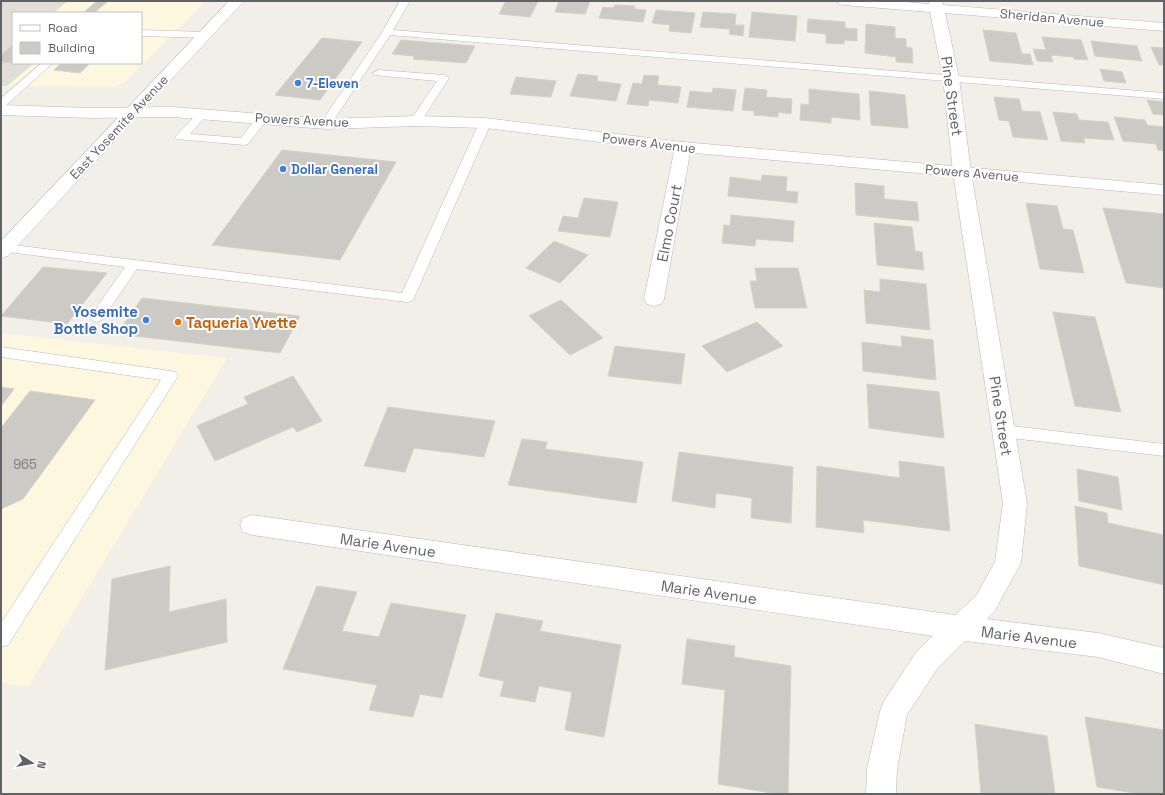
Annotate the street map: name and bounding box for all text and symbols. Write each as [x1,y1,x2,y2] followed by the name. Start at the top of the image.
[999,5,1105,31] street label: Sheridan Avenue
[12,12,142,64] legend
[48,20,77,36] text: Road
[48,40,95,56] text: Building
[937,55,967,137] street label: Pine Street
[66,71,172,183] street label: East Yosemite Avenue
[306,75,359,92] place label: 7-Eleven
[293,78,303,88] marker: 7-Eleven
[255,109,349,131] street label: Powers Avenue
[601,129,697,157] street label: Powers Avenue
[924,160,1020,186] street label: Powers Avenue
[291,161,378,178] place label: Dollar General
[278,164,288,174] marker: Dollar General
[652,182,686,263] street label: Elmo Court
[54,302,138,338] place label: Yosemite Bottle Shop
[186,313,298,332] place label: Taqueria Yvette
[141,315,151,325] marker: Yosemite Bottle Shop
[173,317,183,327] marker: Taqueria Yvette
[985,375,1017,457] street label: Pine Street
[13,456,37,473] house number: 965
[339,529,437,561] street label: Marie Avenue
[660,576,758,608] street label: Marie Avenue
[980,622,1078,652] street label: Marie Avenue
[12,743,52,783] north arrow
[34,760,49,770] text: N

